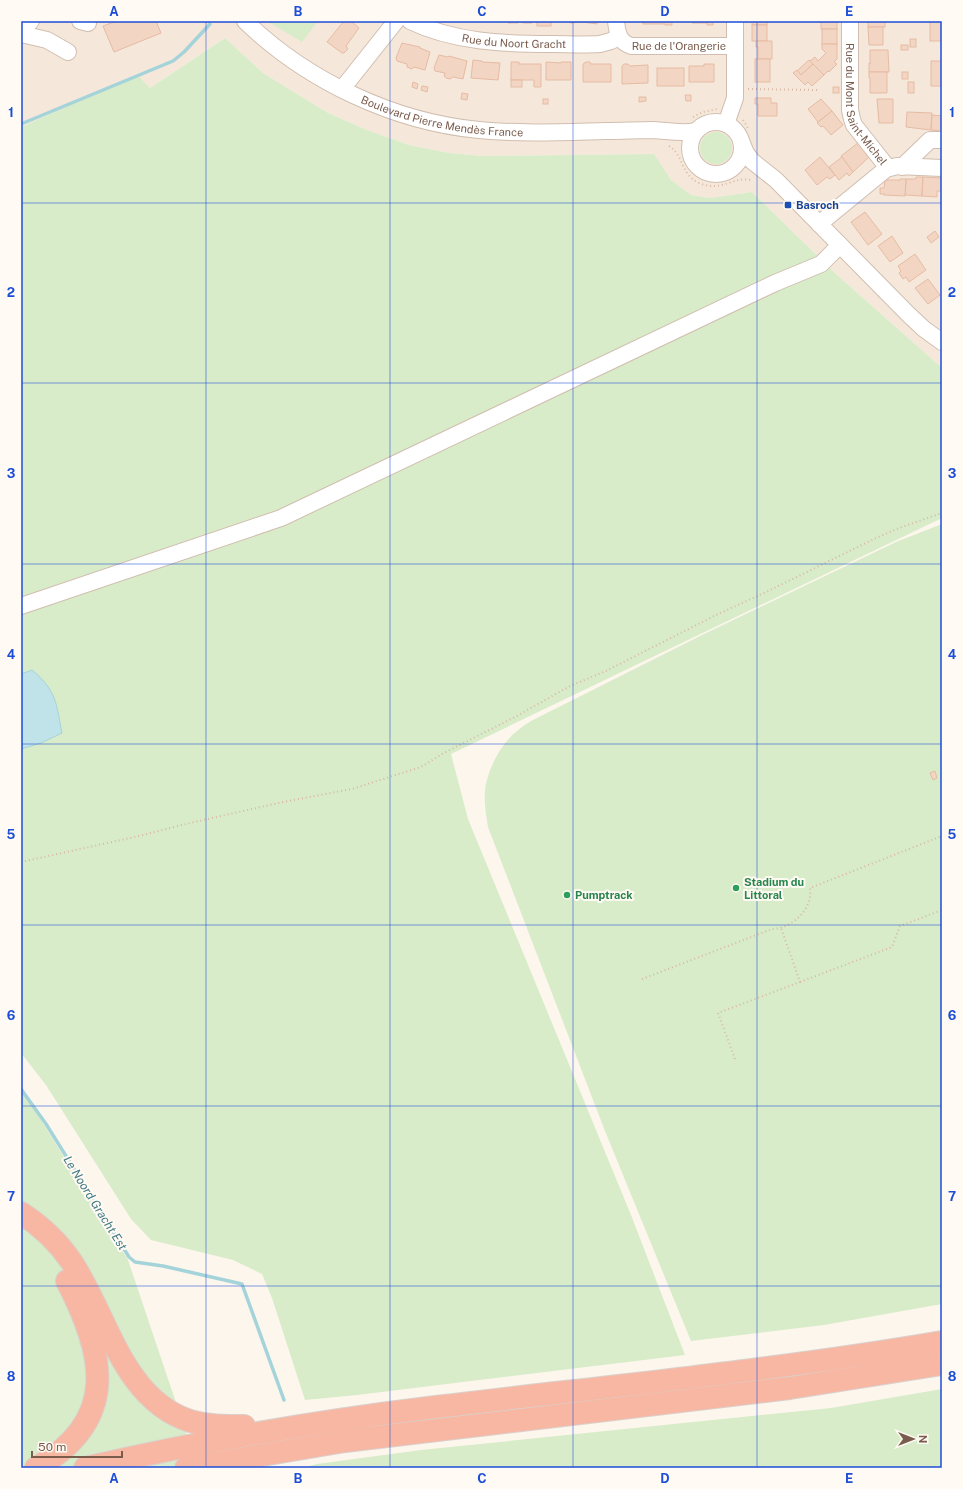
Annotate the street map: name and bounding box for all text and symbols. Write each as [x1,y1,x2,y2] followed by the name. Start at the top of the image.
[109,4,119,19] text: A
[294,4,303,19] text: B
[477,4,487,19] text: C
[660,4,670,19] text: D
[845,4,853,19] text: E
[461,32,566,50] street label: Rue du Noort Gracht
[632,40,726,52] street label: Rue de l'Orangerie
[844,43,889,167] street label: Rue du Mont Saint-Michel
[359,93,523,138] street label: Boulevard Pierre Mendès France
[8,105,14,120] text: 1
[949,105,955,120] text: 1
[796,199,839,211] place label: Basroch
[783,200,793,210] marker: Basroch
[7,285,15,300] text: 2
[948,285,956,300] text: 2
[7,466,16,481] text: 3
[948,466,957,481] text: 3
[7,647,16,662] text: 4
[948,647,957,662] text: 4
[7,827,16,842] text: 5
[948,827,957,842] text: 5
[744,876,804,901] place label: Stadium du Littoral
[731,883,741,893] marker: Stadium du Littoral
[575,889,633,901] place label: Pumptrack
[562,890,572,900] marker: Pumptrack
[7,1008,16,1023] text: 6
[948,1008,957,1023] text: 6
[60,1153,130,1253] water label: Le Noord Gracht Est
[7,1189,15,1204] text: 7
[948,1189,956,1204] text: 7
[7,1369,16,1384] text: 8
[948,1369,957,1384] text: 8
[893,1419,933,1459] north arrow
[32,1433,122,1459] scale bar
[917,1435,929,1443] text: N
[38,1440,66,1454] text: 50 m
[109,1471,119,1486] text: A
[294,1471,303,1486] text: B
[477,1471,487,1486] text: C
[660,1471,670,1486] text: D
[845,1471,853,1486] text: E

